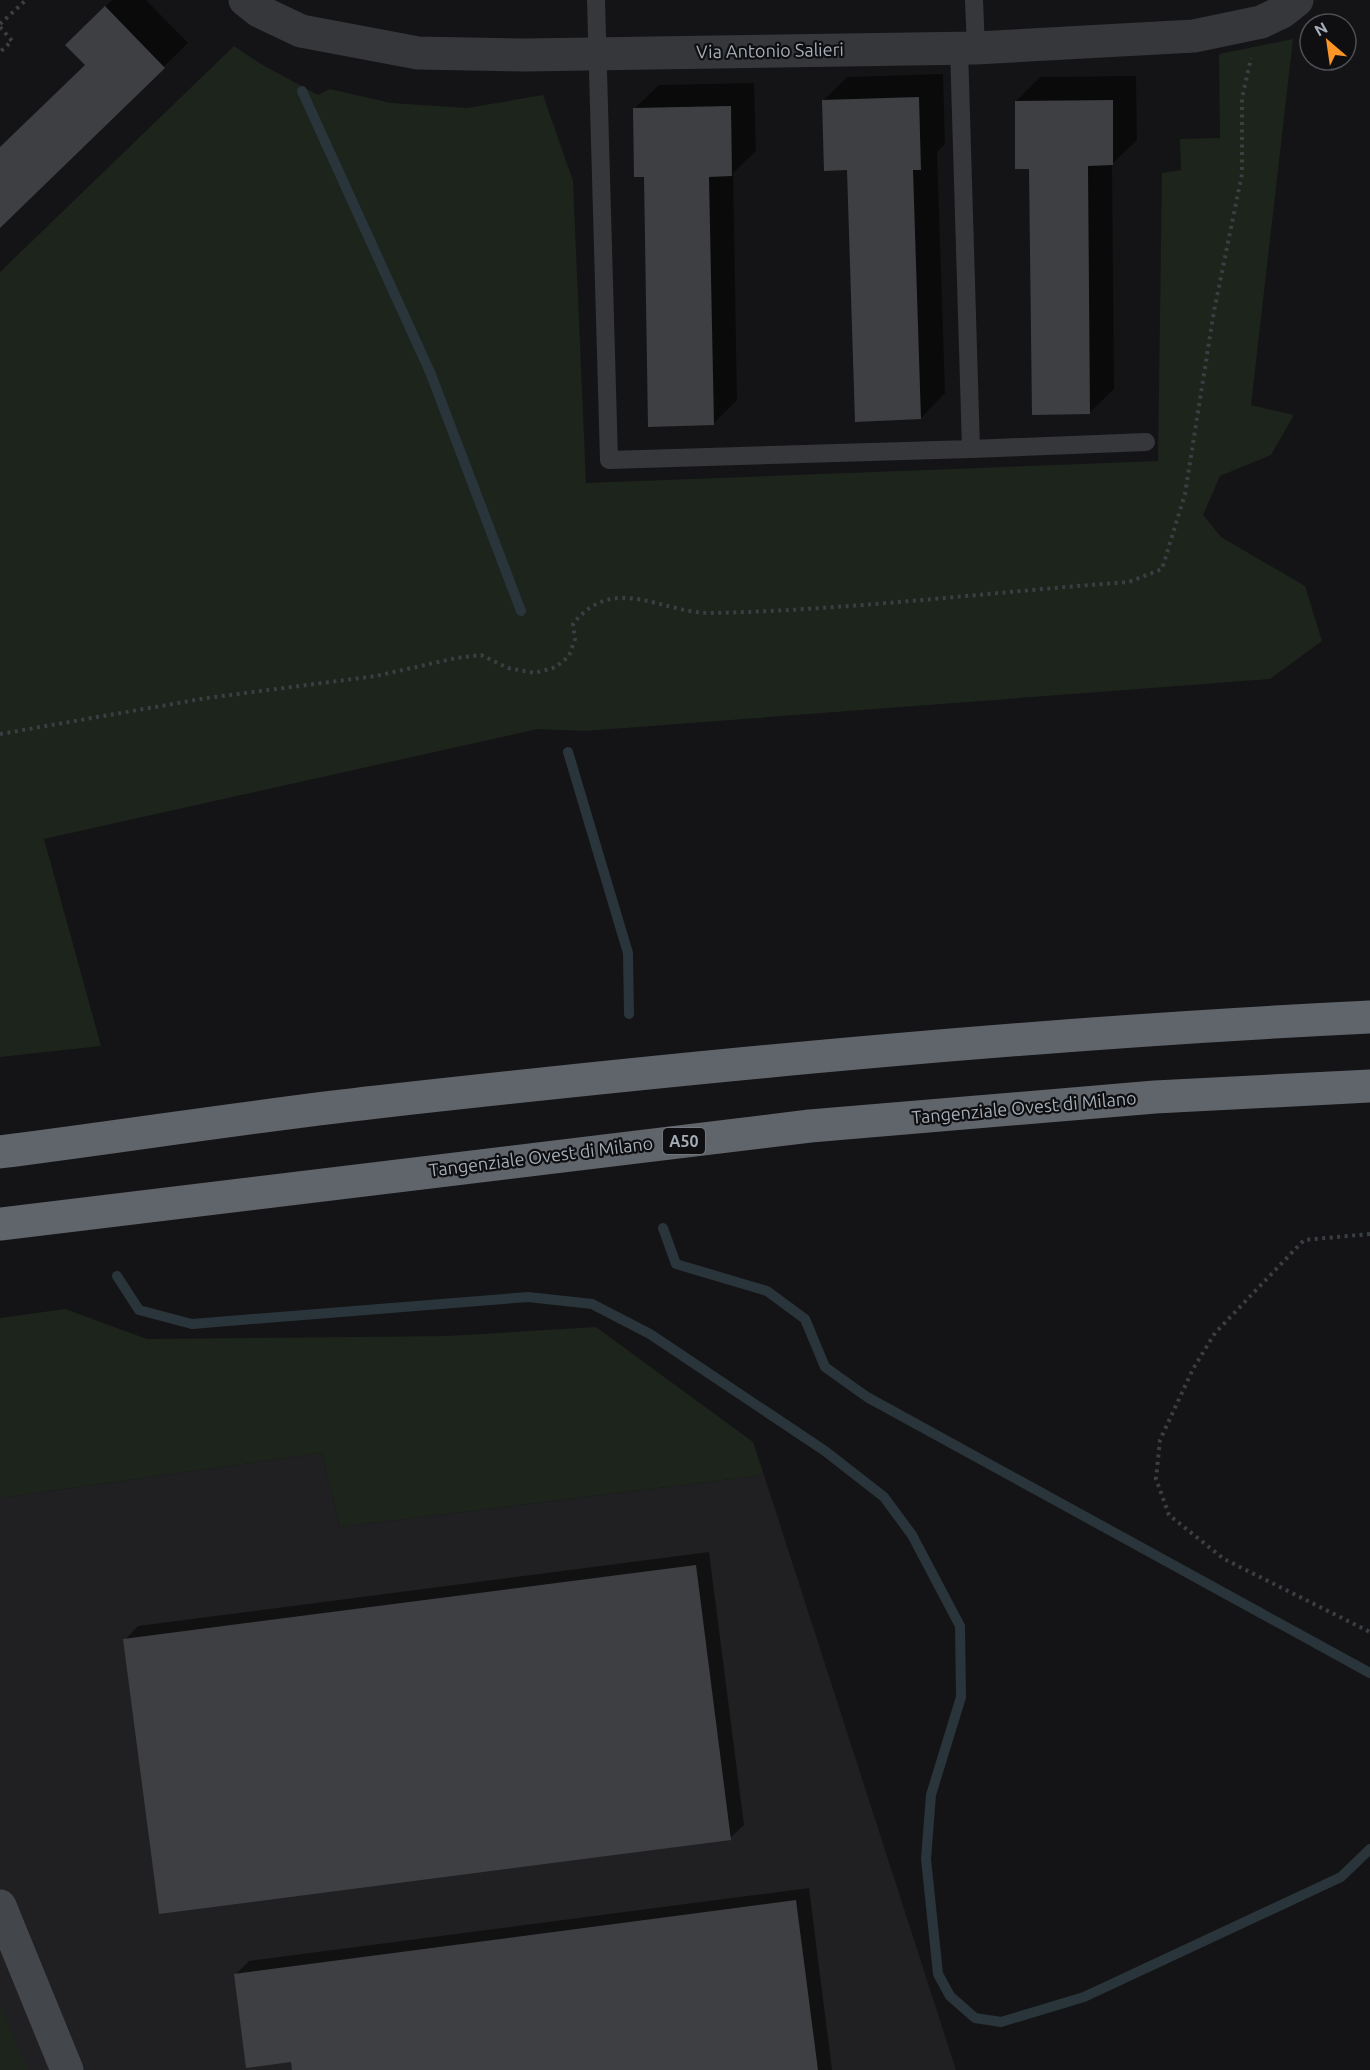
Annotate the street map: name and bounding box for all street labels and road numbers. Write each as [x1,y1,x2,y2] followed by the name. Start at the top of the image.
[696,39,844,61] street label: Via Antonio Salieri
[911,1087,1137,1127] street label: Tangenziale Ovest di Milano
[663,1128,705,1154] road number: A50
[428,1132,654,1180] street label: Tangenziale Ovest di Milano

